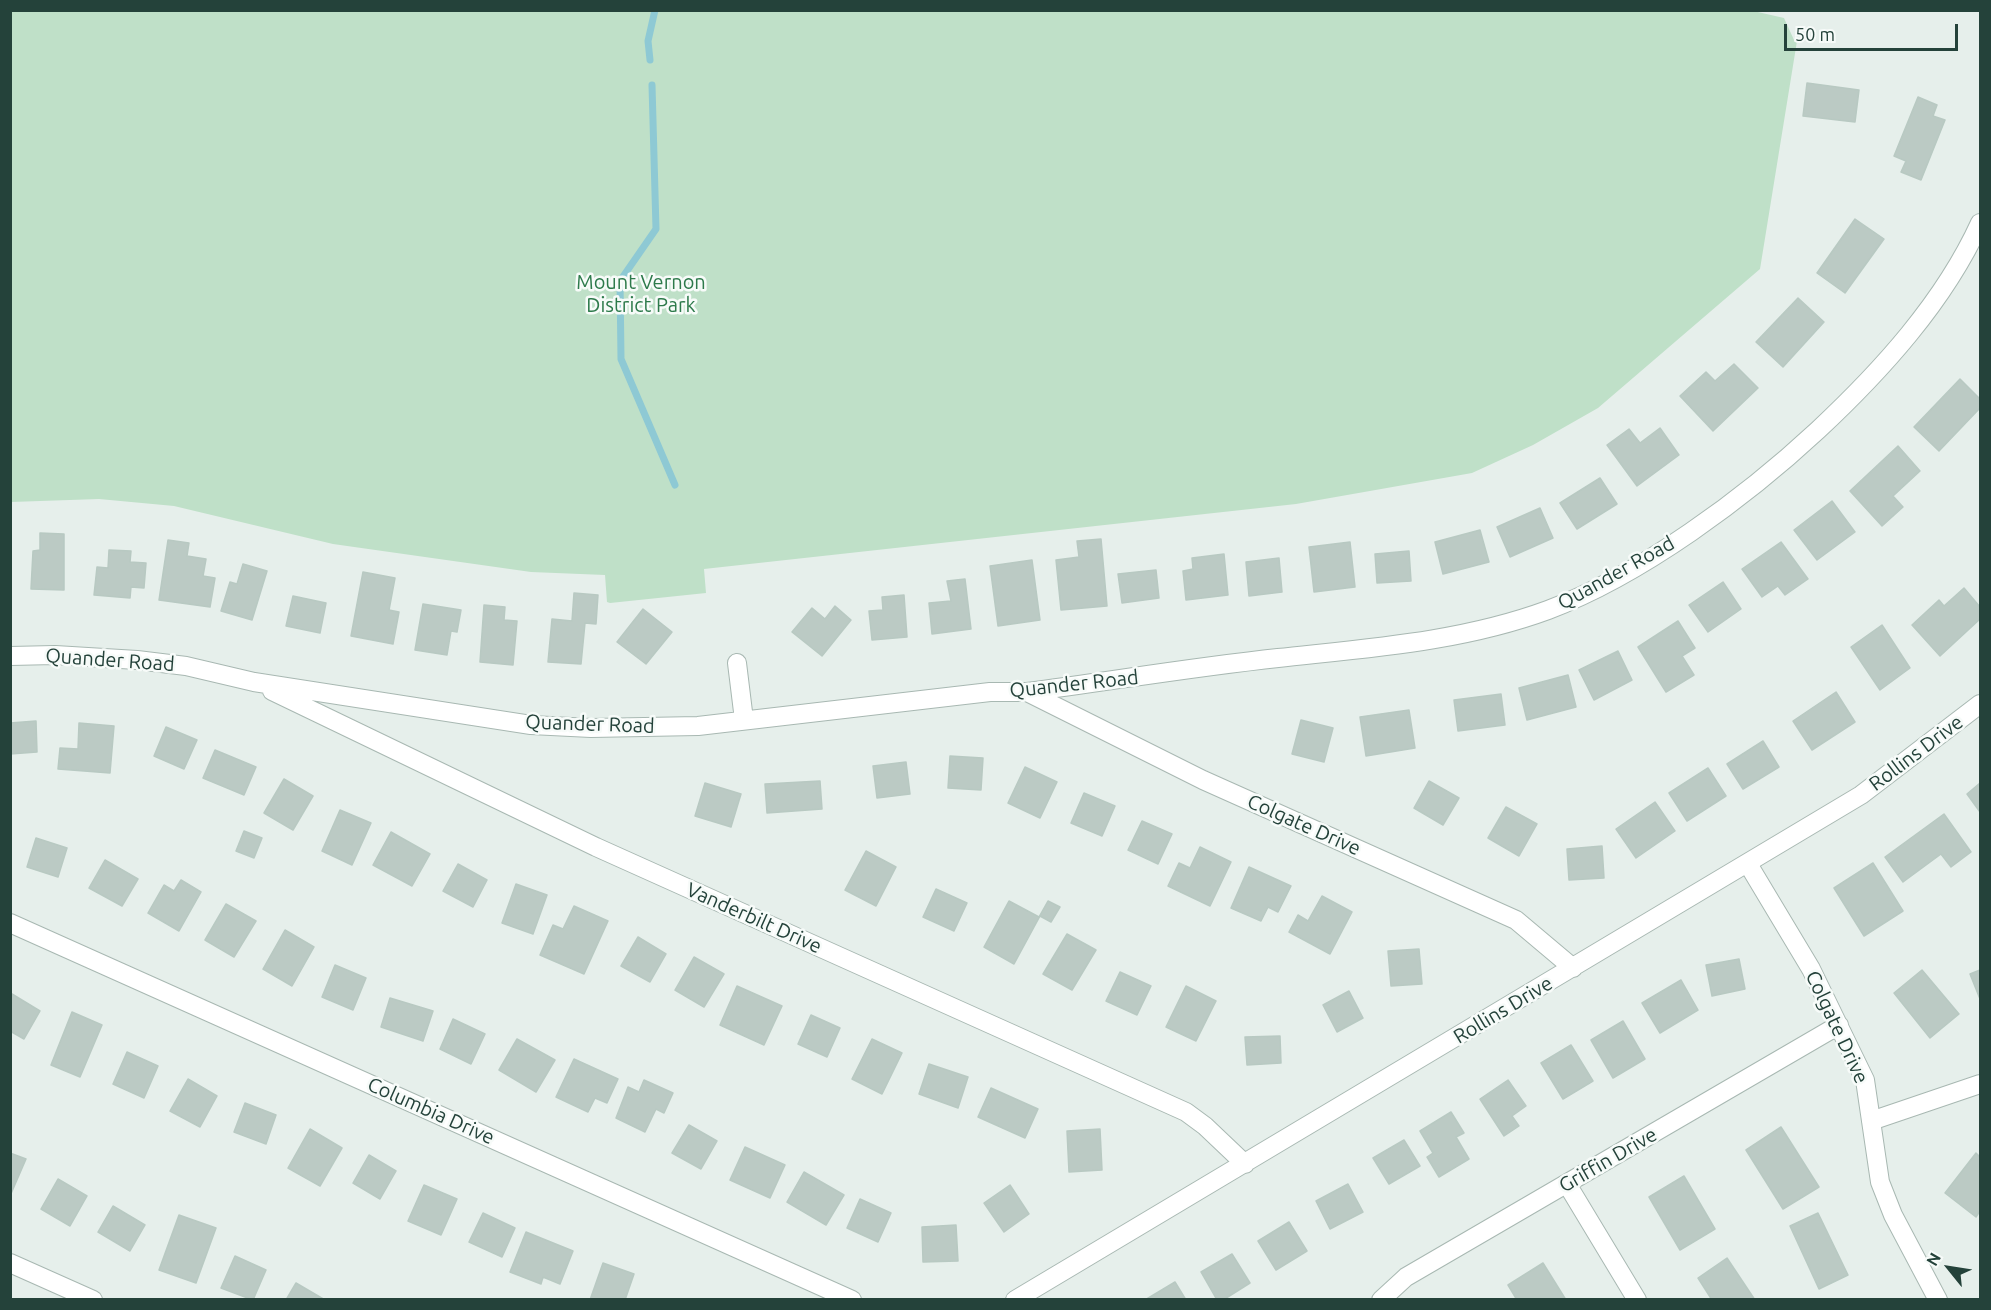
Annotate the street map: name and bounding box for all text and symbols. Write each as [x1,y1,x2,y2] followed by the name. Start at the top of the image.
[1787,12,1961,50] scale bar
[1795,24,1835,44] text: 50 m
[576,270,706,317] park label: Mount Vernon District Park
[1553,531,1679,615] street label: Quander Road
[45,644,175,676] street label: Quander Road
[1008,665,1140,703] street label: Quander Road
[525,710,655,738] street label: Quander Road
[1864,710,1968,796] street label: Rollins Drive
[1244,789,1364,861] street label: Colgate Drive
[682,877,826,959] street label: Vanderbilt Drive
[1800,967,1874,1087] street label: Colgate Drive
[1449,971,1557,1049] street label: Rollins Drive
[364,1072,498,1150] street label: Columbia Drive
[1555,1122,1661,1198] street label: Griffin Drive
[1919,1238,1979,1298] north arrow
[1923,1249,1944,1269] text: N

